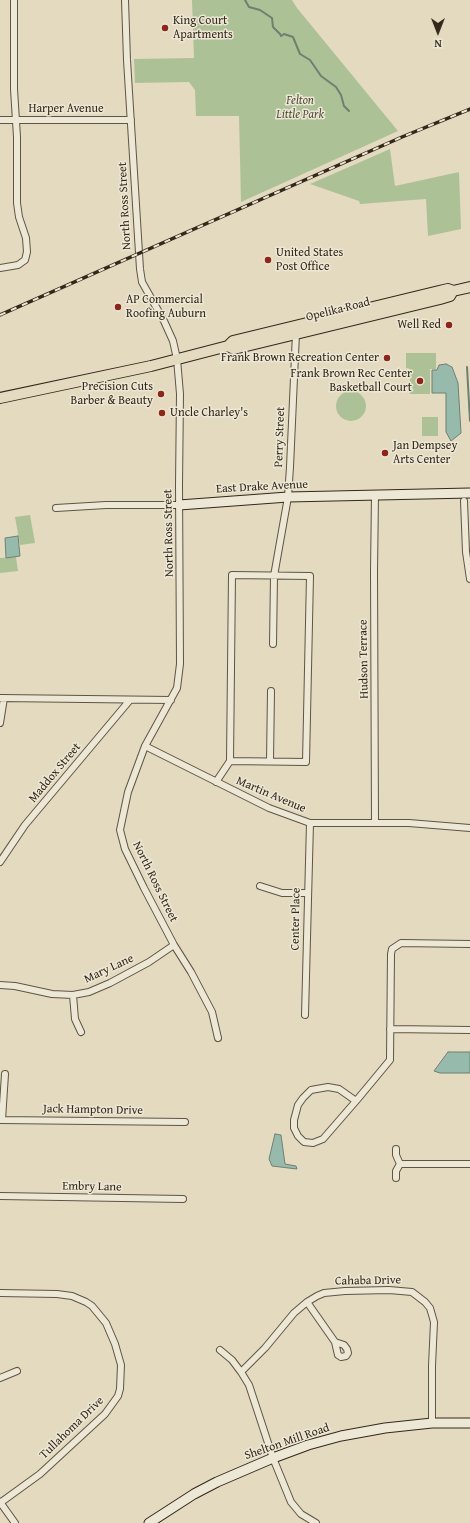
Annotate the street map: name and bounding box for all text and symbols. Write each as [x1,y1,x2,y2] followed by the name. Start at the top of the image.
[418,12,458,52] north arrow
[173,14,233,42] place label: King Court Apartments
[160,23,170,33] marker: King Court Apartments
[434,36,442,52] text: N
[276,94,324,122] park label: Felton Little Park
[28,102,104,116] street label: Harper Avenue
[116,162,134,250] street label: North Ross Street
[276,246,343,274] place label: United States Post Office
[263,255,273,265] marker: United States Post Office
[126,293,206,321] place label: AP Commercial Roofing Auburn
[304,295,372,325] street label: Opelika Road
[113,302,123,312] marker: AP Commercial Roofing Auburn
[397,318,441,332] place label: Well Red
[444,320,454,330] marker: Well Red
[221,351,379,365] place label: Frank Brown Recreation Center
[382,353,392,363] marker: Frank Brown Recreation Center
[291,367,412,395] place label: Frank Brown Rec Center Basketball Court
[415,376,425,386] marker: Frank Brown Rec Center Basketball Court
[71,380,153,408] place label: Precision Cuts Barber & Beauty
[156,389,166,399] marker: Precision Cuts Barber & Beauty
[170,406,248,420] place label: Uncle Charley's
[272,406,288,468] street label: Perry Street
[157,408,167,418] marker: Uncle Charley's
[393,439,457,467] place label: Jan Dempsey Arts Center
[380,448,390,458] marker: Jan Dempsey Arts Center
[216,477,308,497] street label: East Drake Avenue
[161,489,177,577] street label: North Ross Street
[356,619,372,699] street label: Hudson Terrace
[26,740,84,806] street label: Maddox Street
[234,774,308,816] street label: Martin Avenue
[129,839,181,925] street label: North Ross Street
[288,887,304,951] street label: Center Place
[82,951,136,987] street label: Mary Lane
[43,1102,143,1118] street label: Jack Hampton Drive
[62,1179,122,1195] street label: Embry Lane
[335,1273,401,1289] street label: Cahaba Drive
[37,1394,107,1462] street label: Tullahoma Drive
[243,1421,331,1463] street label: Shelton Mill Road

